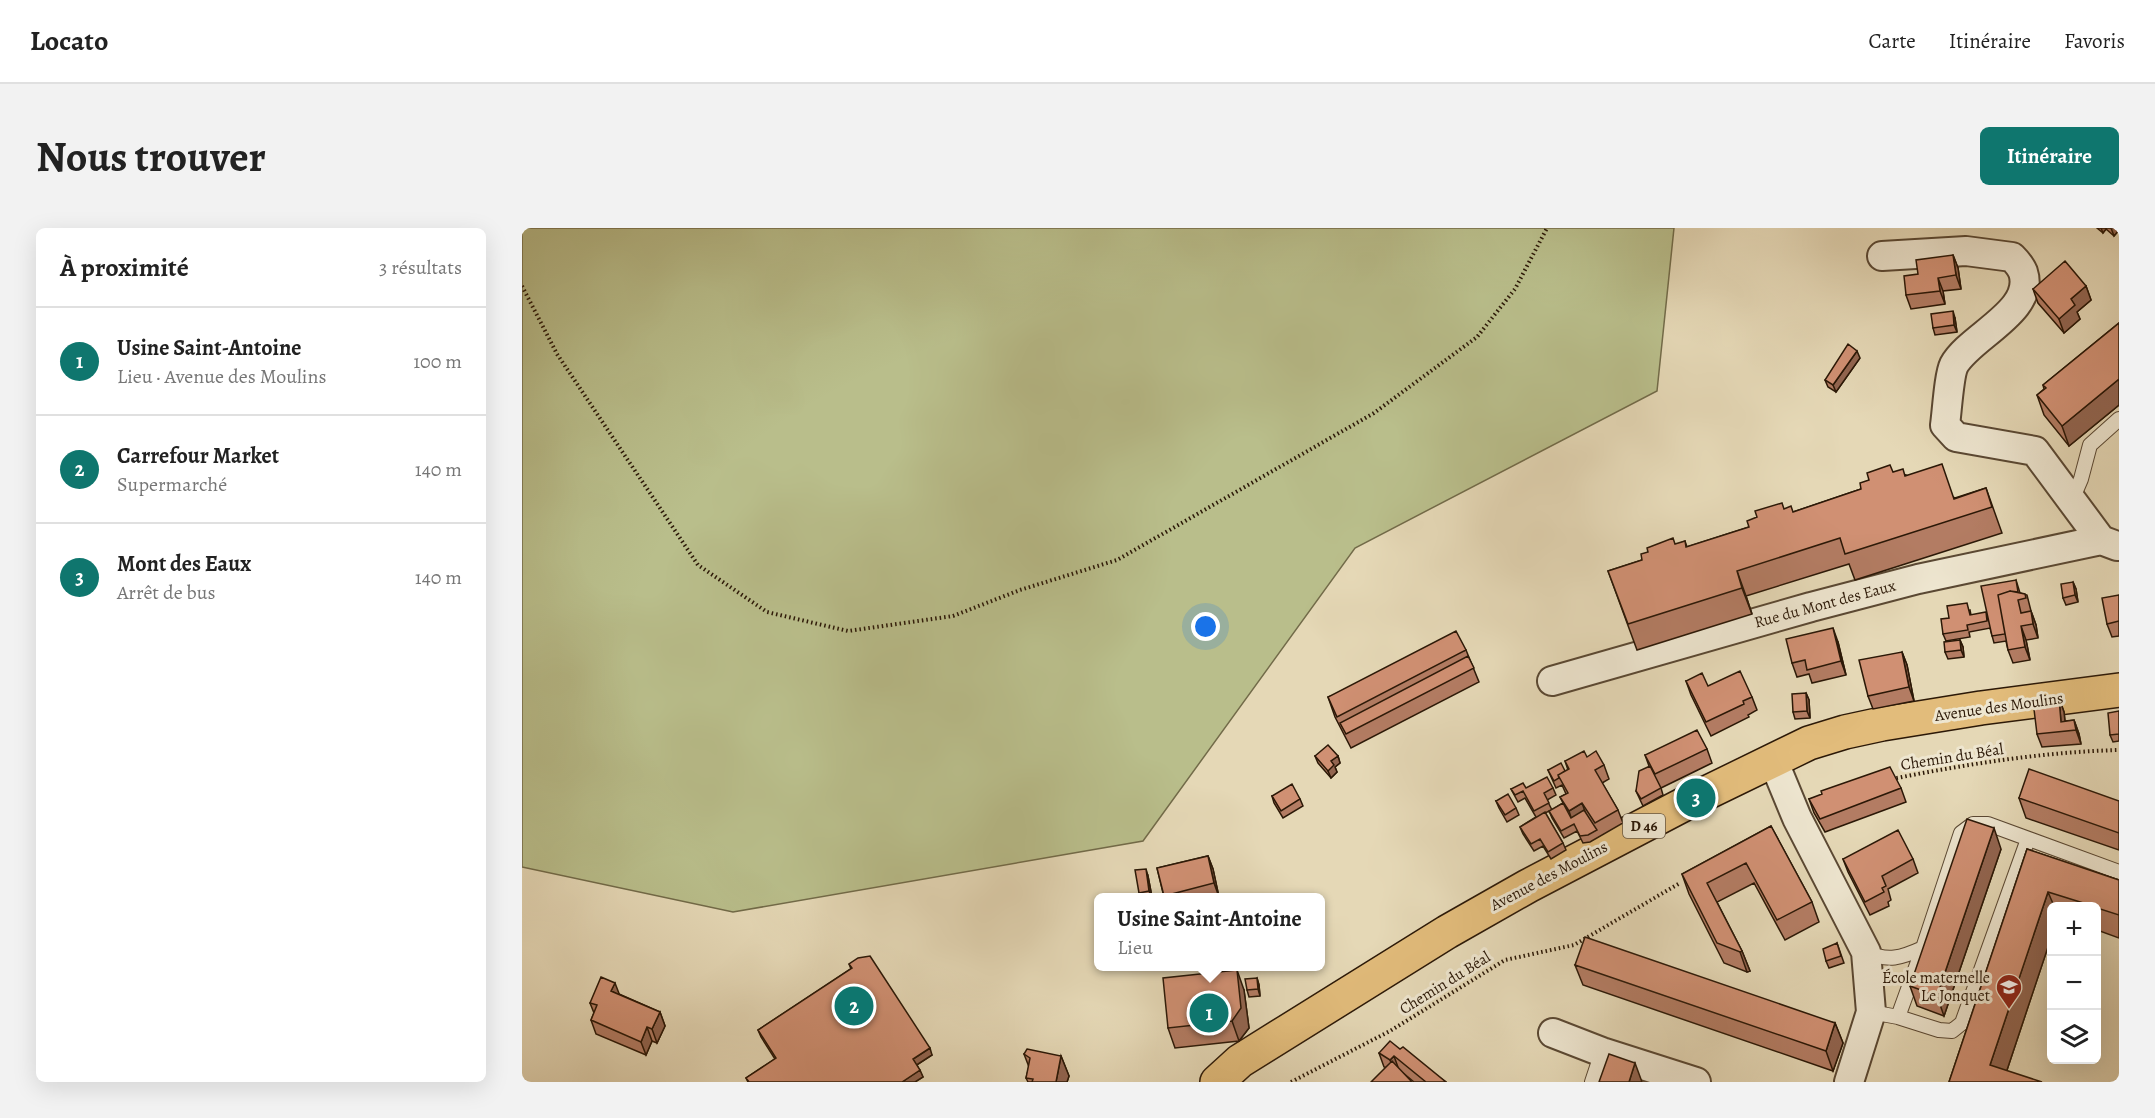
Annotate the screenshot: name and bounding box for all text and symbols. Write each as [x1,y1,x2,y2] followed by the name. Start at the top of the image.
[30,22,108,60] text: Locato
[1868,27,1916,55] text: Carte
[1949,27,2031,55] text: Itinéraire
[2064,27,2125,55] text: Favoris
[1980,127,2119,185] button: Itinéraire
[36,128,266,185] text: Nous trouver
[60,250,189,285] text: À proximité
[379,254,462,281] text: 3 résultats
[117,333,302,363] text: Usine Saint-Antoine
[76,348,83,375] text: 1
[413,348,462,375] text: 100 m
[117,363,327,390] text: Lieu · Avenue des Moulins
[117,441,279,471] text: Carrefour Market
[75,456,84,483] text: 2
[415,456,462,483] text: 140 m
[117,471,227,498] text: Supermarché
[117,549,251,579] text: Mont des Eaux
[75,564,84,591] text: 3
[415,564,462,591] text: 140 m
[1752,574,1898,633] street label: Rue du Mont des Eaux
[117,579,216,606] text: Arrêt de bus
[1191,612,1220,641] your location
[1932,687,2065,727] street label: Avenue des Moulins
[1899,738,2005,776] street label: Chemin du Béal
[1676,776,1716,820] pin: 3
[1623,814,1665,838] road number: D 46
[1486,836,1611,917] street label: Avenue des Moulins
[1094,893,1325,971] popup
[2047,902,2101,1064] map controls
[2047,902,2101,956] button: +
[1117,904,1302,934] text: Usine Saint-Antoine
[1117,934,1153,961] text: Lieu
[1395,946,1495,1020] street label: Chemin du Béal
[2047,956,2101,1010] button: −
[1882,967,1990,1007] place label: École maternelle Le Jonquet
[1994,972,2024,1010] school or university icon: École maternelle Le Jonquet
[834,984,874,1028] pin: 2
[1190,990,1228,1036] pin: 1
[2047,1010,2101,1064] button: layers

